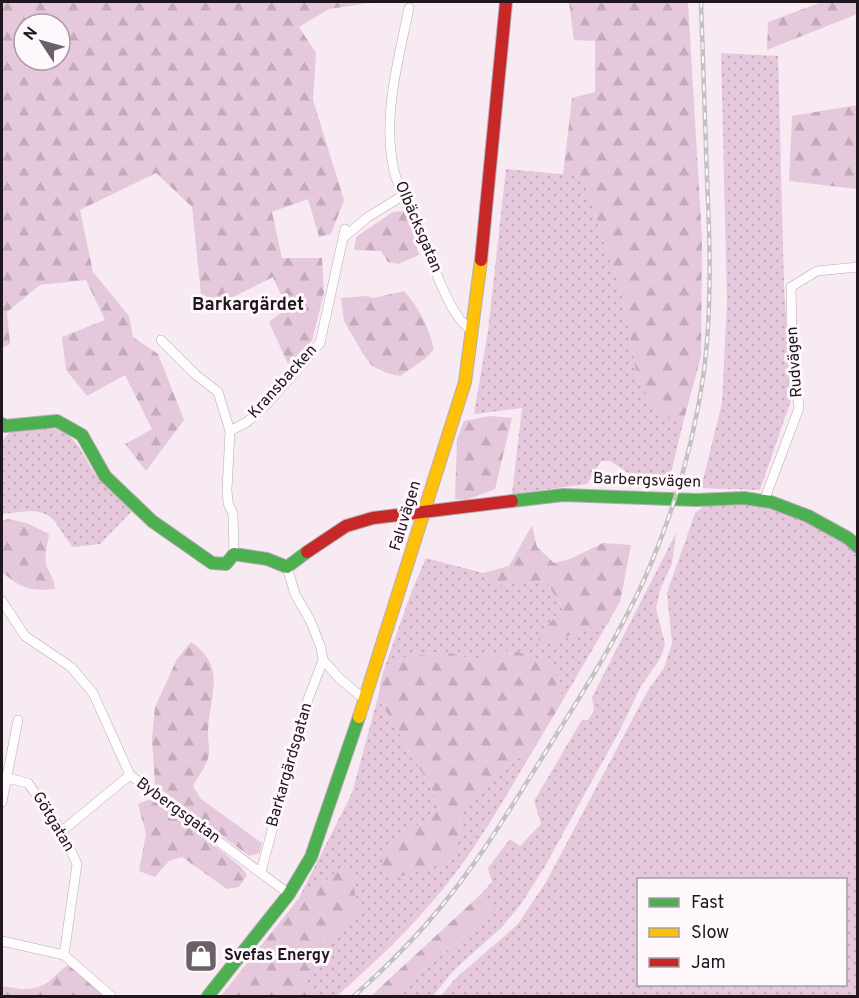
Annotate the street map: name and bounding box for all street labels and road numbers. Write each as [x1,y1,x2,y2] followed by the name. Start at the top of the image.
[390,178,446,276] street label: Olbäcksgatan
[783,326,807,398] street label: Rudvägen
[244,341,322,423] street label: Kransbacken
[592,469,702,493] street label: Barbergsvägen
[386,478,426,554] street label: Faluvägen
[263,701,317,829] street label: Barkargärdsgatan
[132,774,224,848] street label: Bybergsgatan
[27,788,79,856] street label: Götgatan

